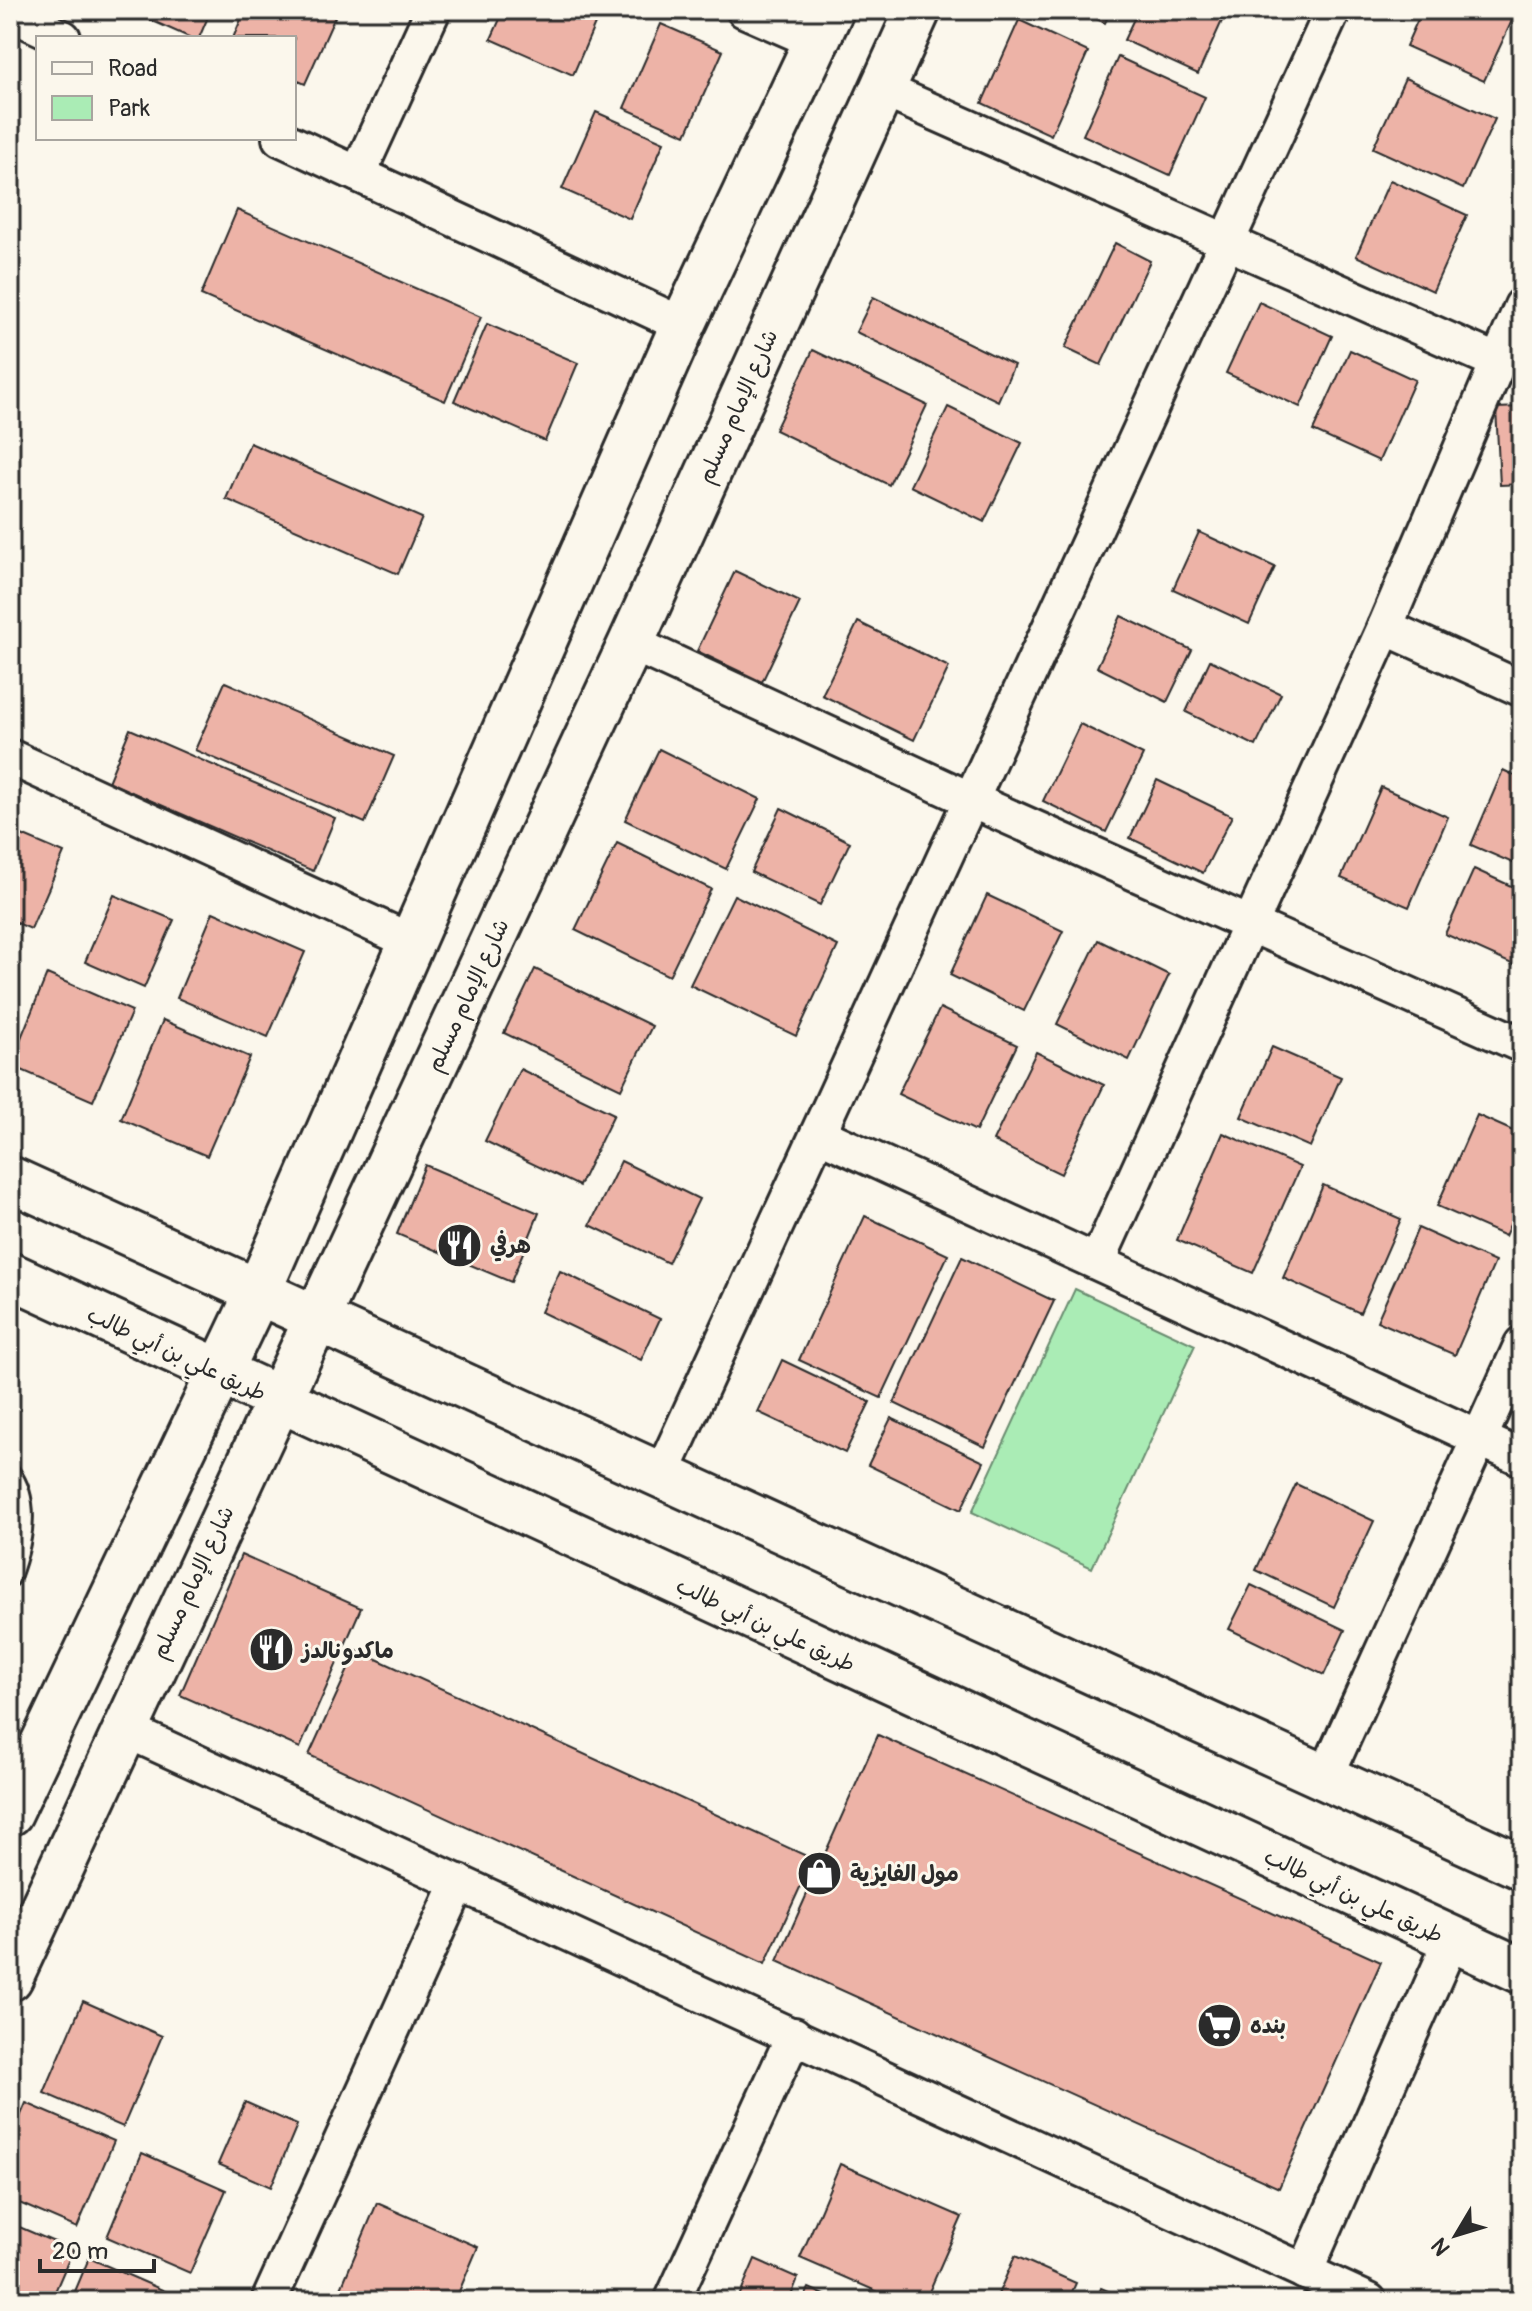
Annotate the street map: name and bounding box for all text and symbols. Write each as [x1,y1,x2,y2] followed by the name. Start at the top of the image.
[36,36,296,140] legend
[108,54,158,83] text: Road
[108,94,150,123] text: Park
[691,325,786,489] street label: شارع الإمام مسلم
[420,914,517,1077] street label: شارع الإمام مسلم
[435,1221,483,1269] restaurant icon: هرفي
[490,1230,531,1262] place label: هرفي
[80,1300,271,1412] street label: طريق علي بن أبي طالب
[145,1501,242,1664] street label: شارع الإمام مسلم
[669,1571,860,1683] street label: طريق علي بن أبي طالب
[247,1626,295,1674] restaurant icon: ماكدونالدز
[300,1637,394,1666] place label: ماكدونالدز
[1257,1842,1448,1954] street label: طريق علي بن أبي طالب
[795,1849,843,1897] shop icon: مول الفايزية
[850,1860,959,1888] place label: مول الفايزية
[1195,2001,1243,2049] supermarket icon: بنده
[1250,2012,1286,2040] place label: بنده
[1416,2195,1496,2275] north arrow
[40,2223,154,2273] scale bar
[1425,2232,1457,2261] text: N
[52,2237,108,2266] text: 20 m

